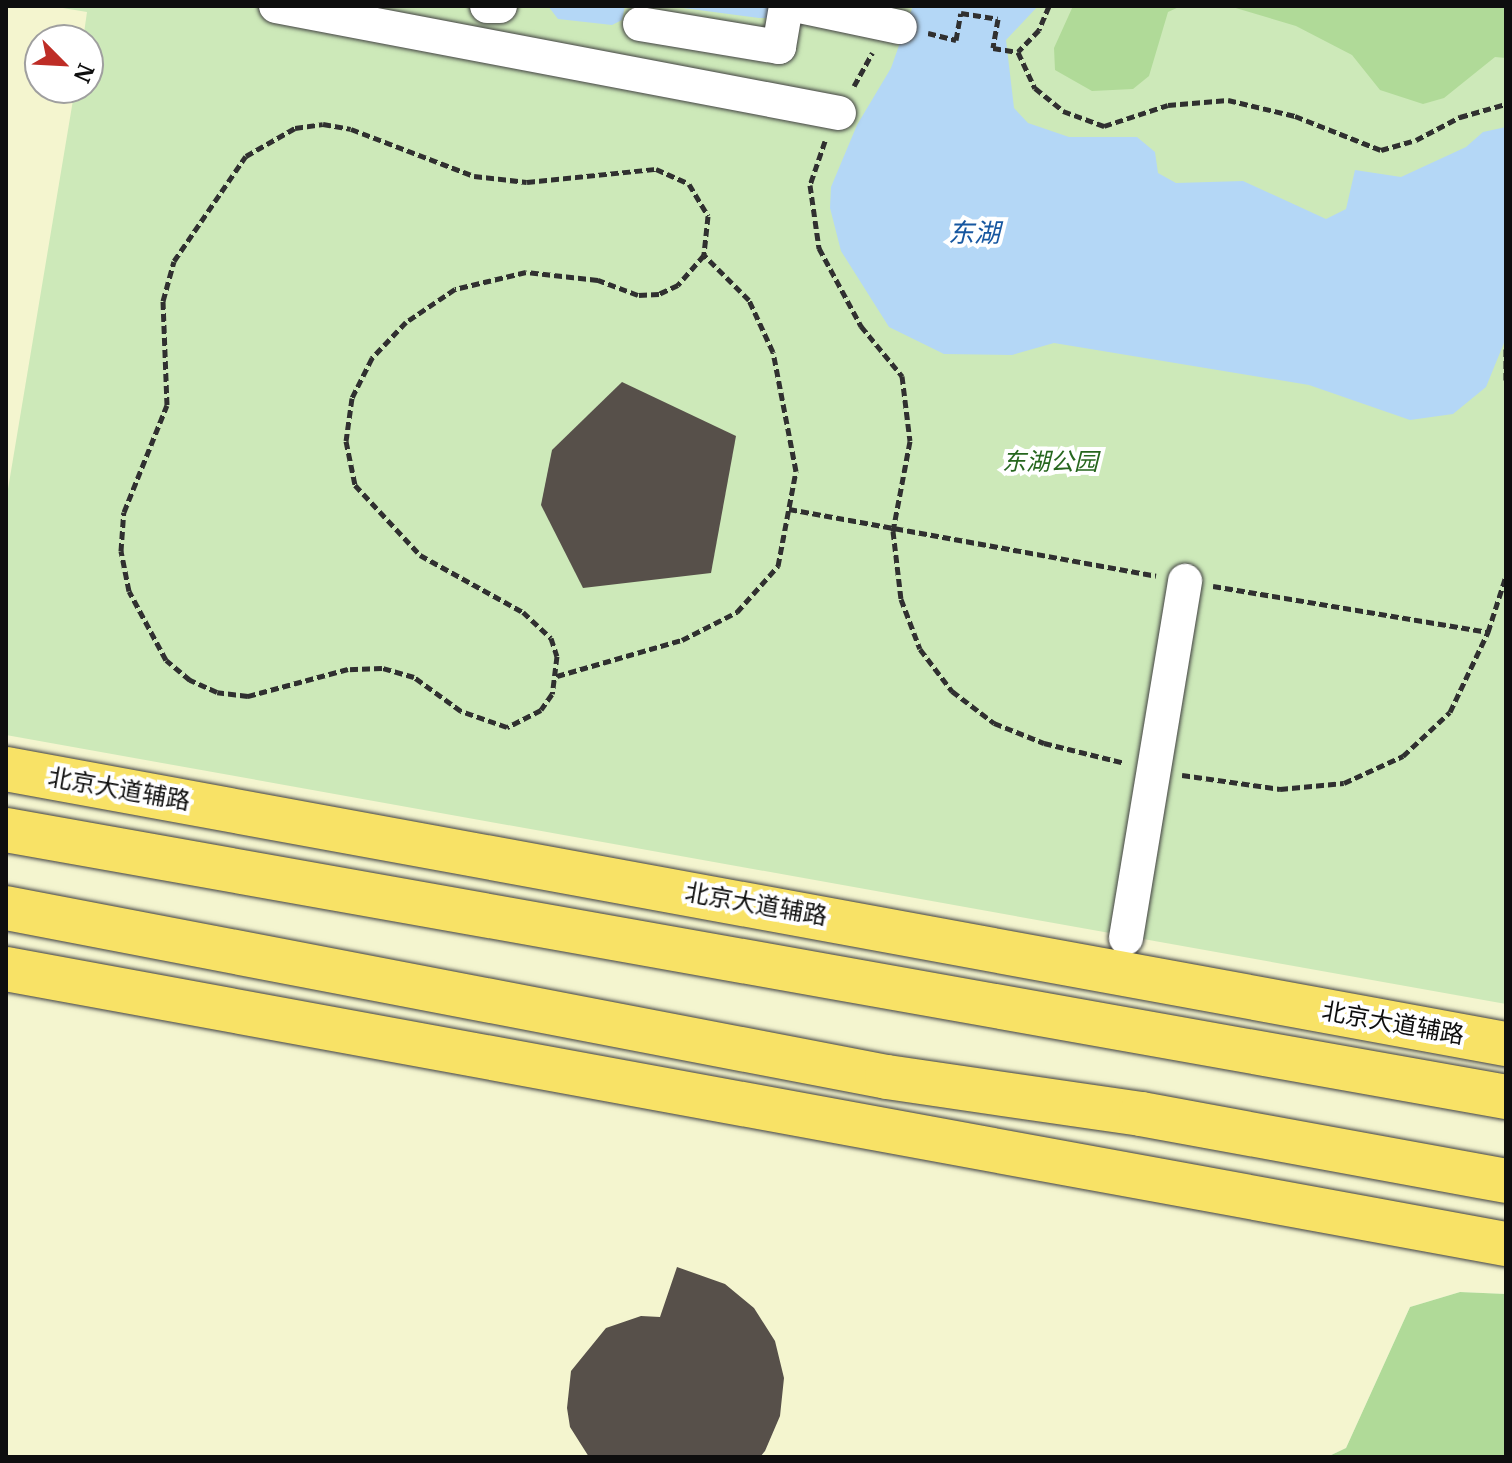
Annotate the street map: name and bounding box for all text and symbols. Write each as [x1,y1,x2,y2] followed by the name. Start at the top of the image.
[24,24,104,104] north arrow
[68,59,100,87] text: N
[948,217,1000,249] water label: 东湖
[1002,448,1098,476] park label: 东湖公园
[46,762,192,816] street label: 北京大道辅路
[683,877,829,931] street label: 北京大道辅路
[1320,996,1466,1050] street label: 北京大道辅路

